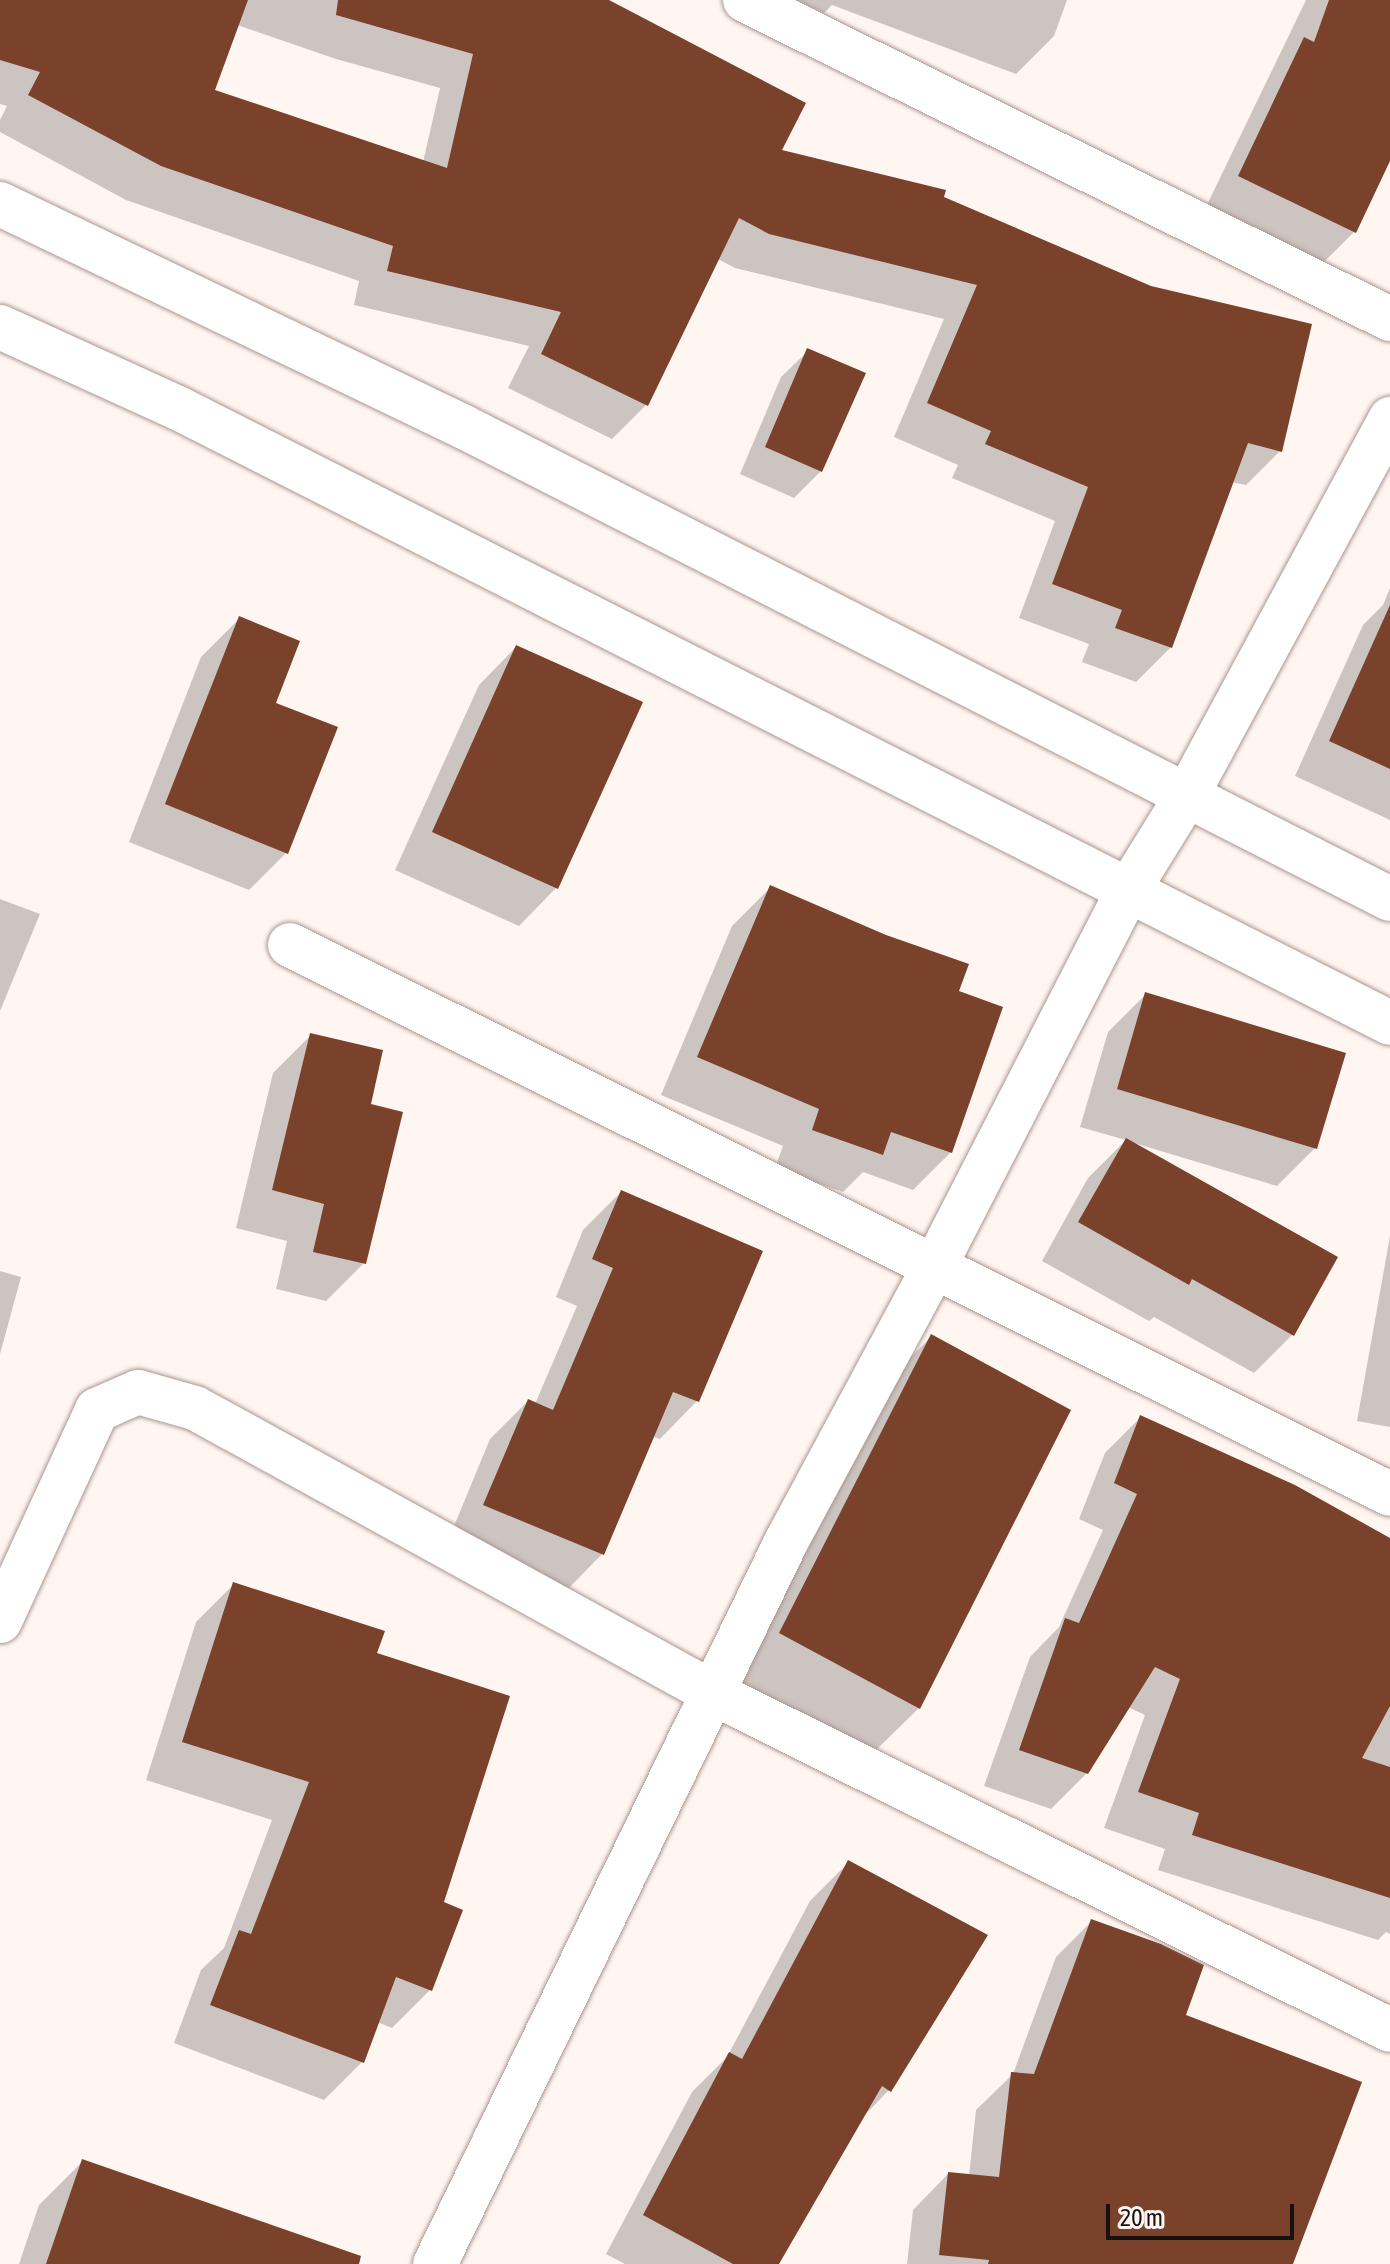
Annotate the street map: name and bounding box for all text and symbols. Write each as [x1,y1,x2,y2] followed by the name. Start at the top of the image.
[1110,2188,1298,2238] scale bar
[1120,2204,1163,2231] text: 20 m

